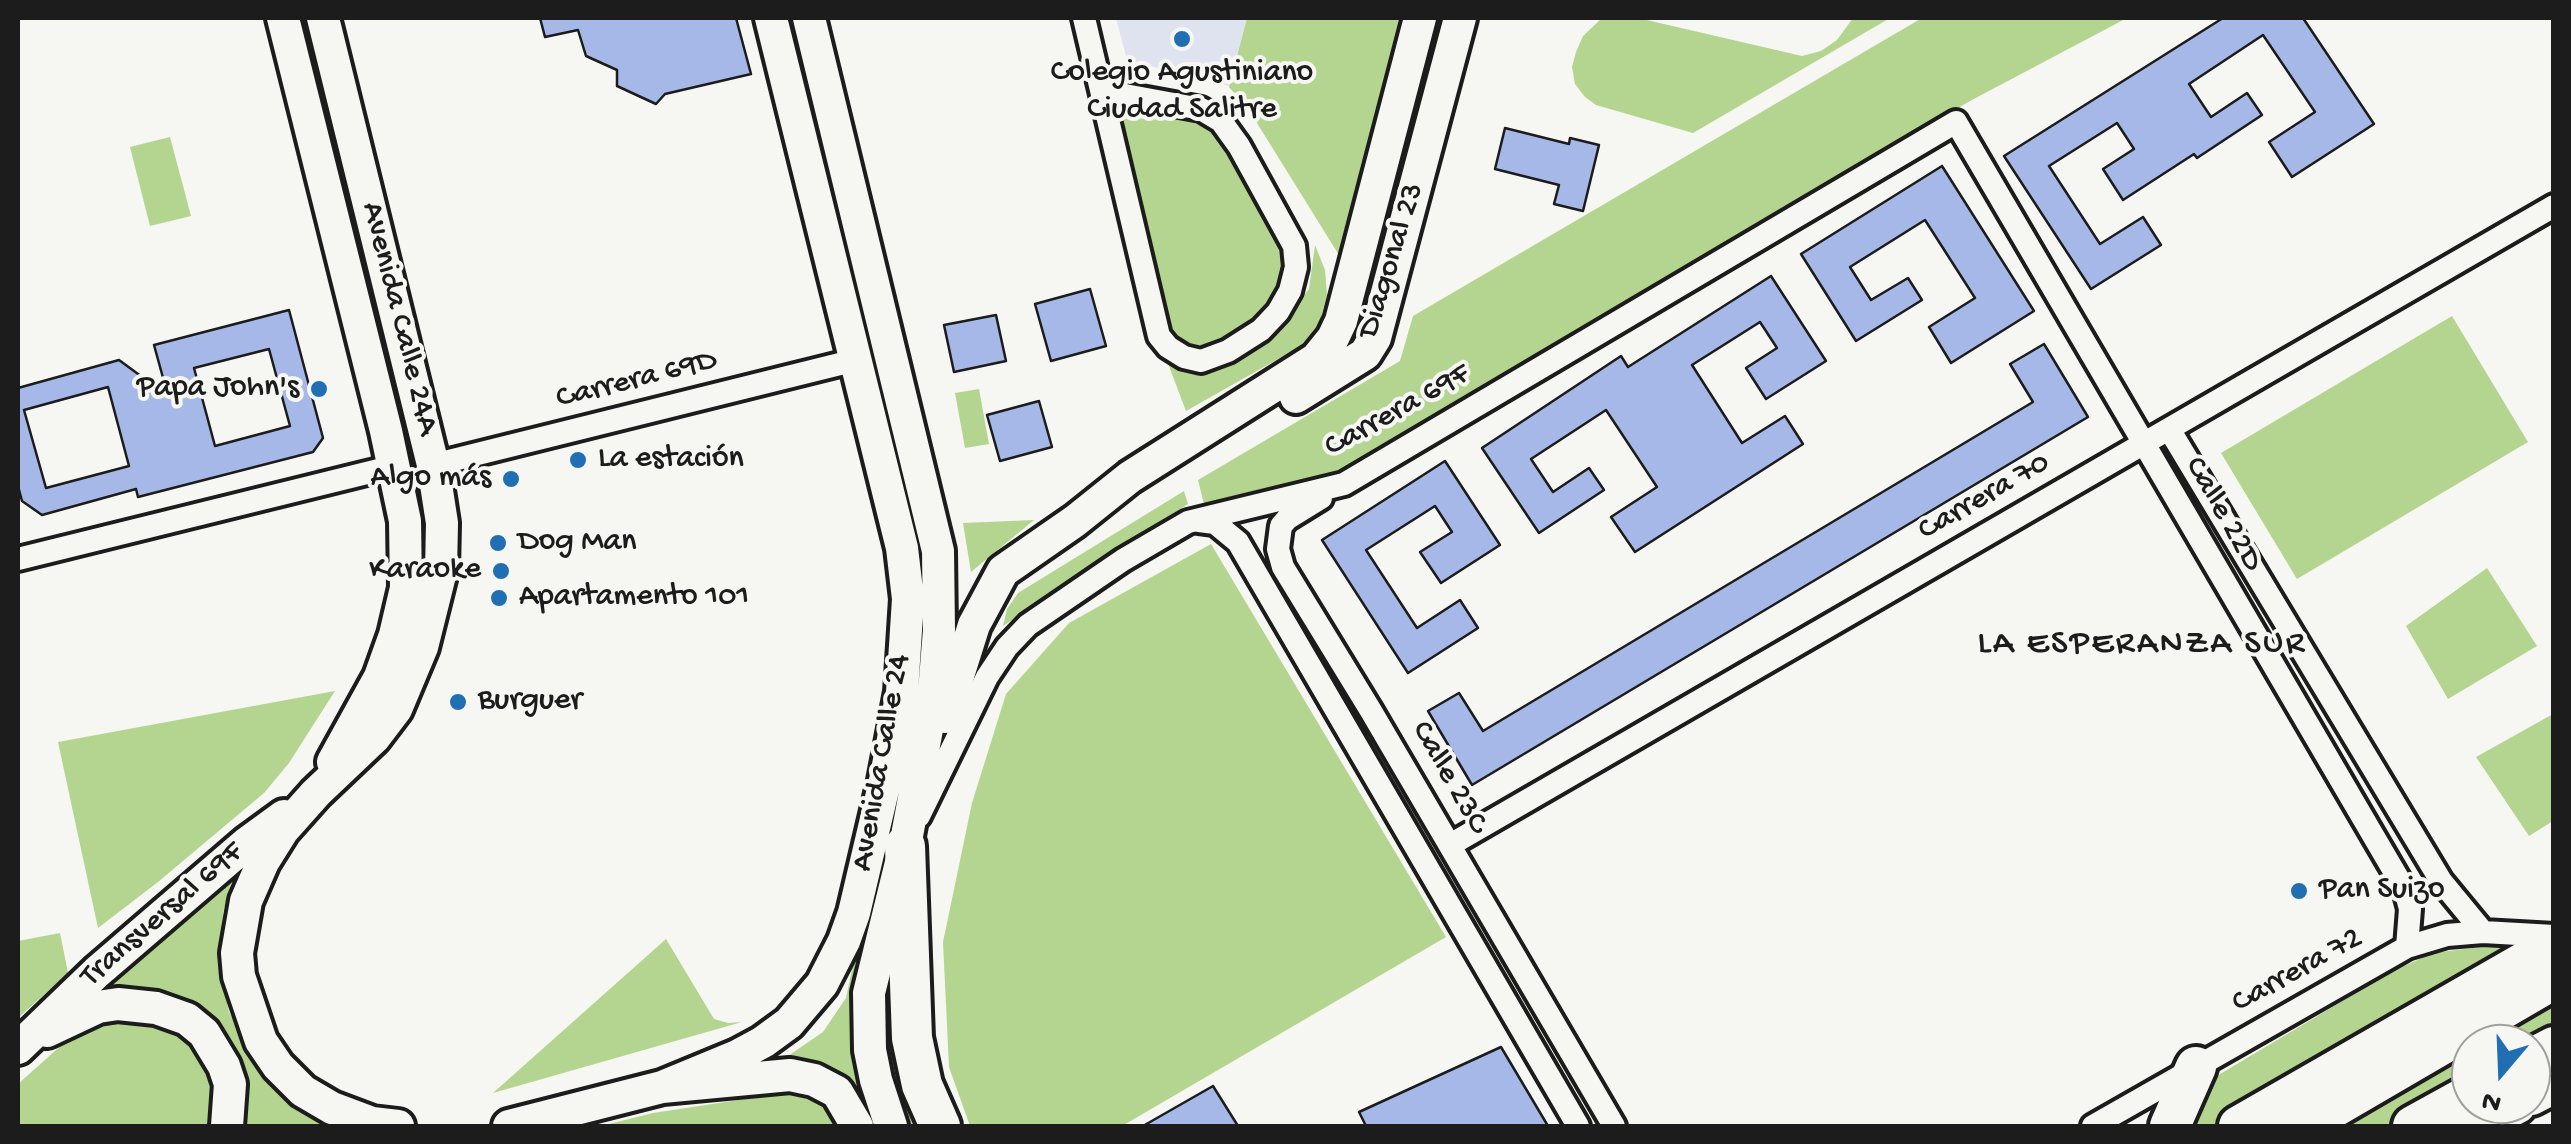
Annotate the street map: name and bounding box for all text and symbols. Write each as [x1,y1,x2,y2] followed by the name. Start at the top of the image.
[1171,28,1193,50] marker: Colegio Agustiniano Ciudad Salitre
[1051,55,1313,130] place label: Colegio Agustiniano Ciudad Salitre
[1351,179,1435,343] street label: Diagonal 23
[350,199,446,439] street label: Avenida Calle 24A
[553,343,721,419] street label: Carrera 69D
[1319,357,1477,467] street label: Carrera 69F
[137,370,299,408] place label: Papa John's
[308,378,330,400] marker: Papa John's
[598,441,744,479] place label: La estación
[1912,445,2058,551] street label: Carrera 70
[567,449,589,471] marker: La estación
[2174,451,2270,579] street label: Calle 22D
[370,460,491,498] place label: Algo más
[500,468,522,490] marker: Algo más
[518,524,636,562] place label: Dog Man
[487,532,509,554] marker: Dog Man
[369,552,481,590] place label: Karaoke
[490,560,512,582] marker: Karaoke
[519,579,749,617] place label: Apartamento 101
[488,587,510,609] marker: Apartamento 101
[1977,625,2307,667] district label: LA ESPERANZA SUR
[845,651,921,875] street label: Avenida Calle 24
[478,683,582,721] place label: Burguer
[447,691,469,713] marker: Burguer
[1401,715,1495,841] street label: Calle 23C
[74,835,252,997] street label: Transversal 69F
[2319,872,2445,910] place label: Pan Suizo
[2288,880,2310,902] marker: Pan Suizo
[2226,920,2370,1024] street label: Carrera 72
[2451,1024,2551,1124] north arrow
[2478,1082,2506,1120] text: N

